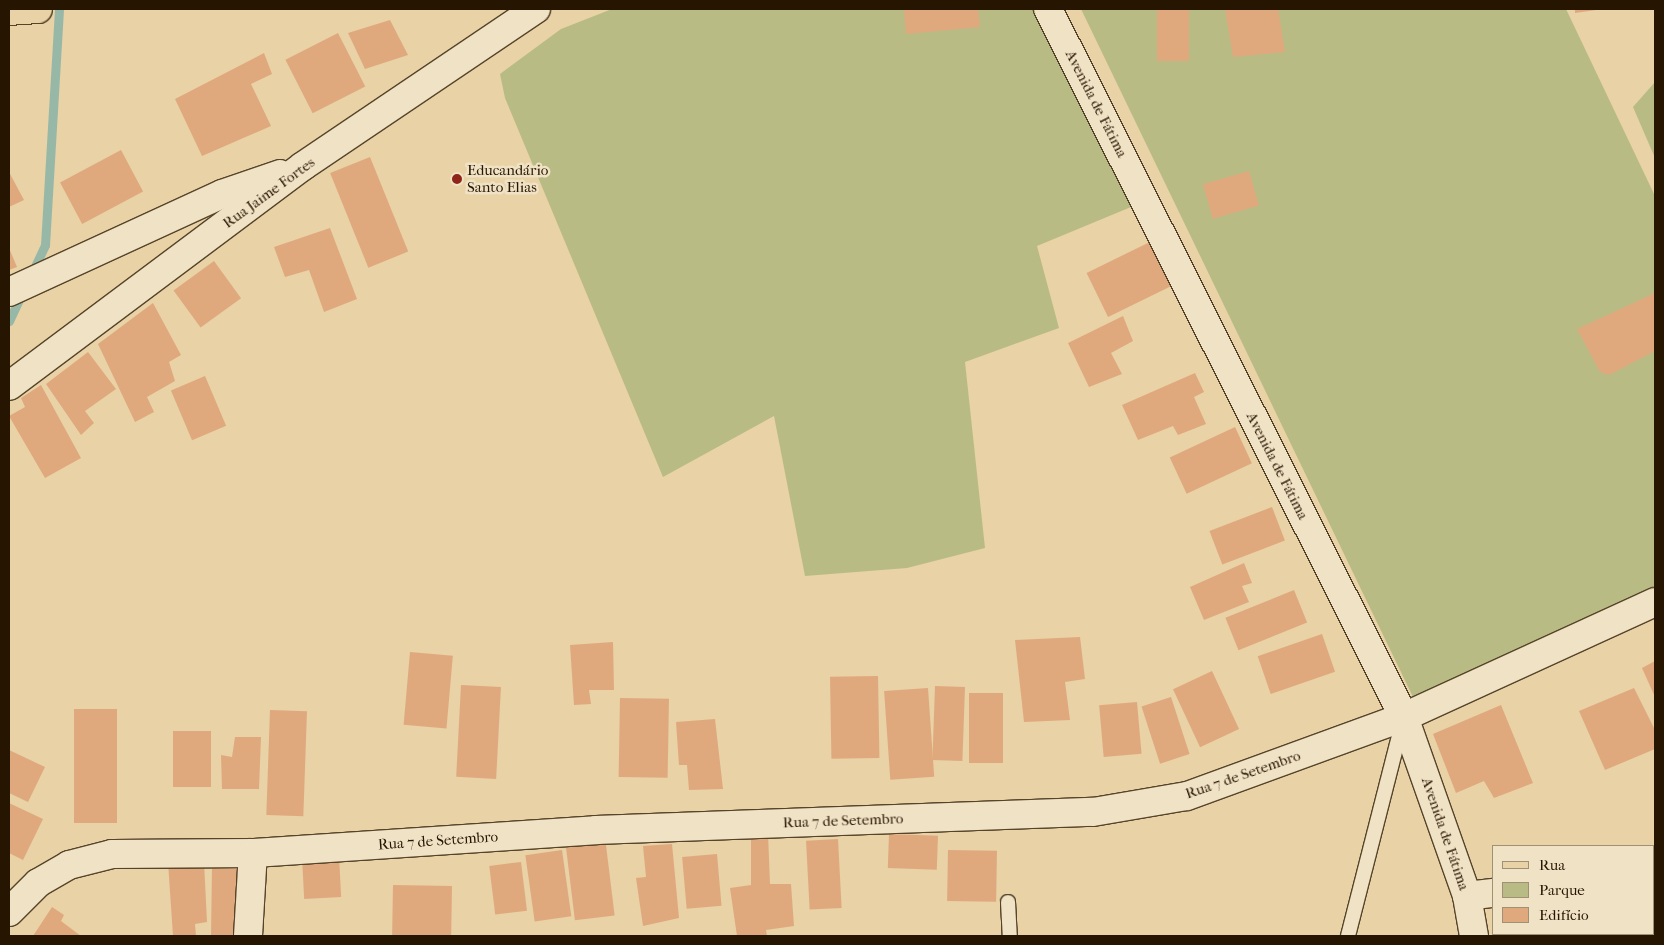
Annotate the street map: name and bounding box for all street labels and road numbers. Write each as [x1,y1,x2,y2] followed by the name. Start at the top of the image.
[1061,47,1131,161] street label: Avenida de Fátima
[220,154,318,232] street label: Rua Jaime Fortes
[1242,409,1312,523] street label: Avenida de Fátima
[1183,747,1303,803] street label: Rua 7 de Setembro
[1417,775,1473,893] street label: Avenida de Fátima
[782,810,904,832] street label: Rua 7 de Setembro
[377,828,499,854] street label: Rua 7 de Setembro

